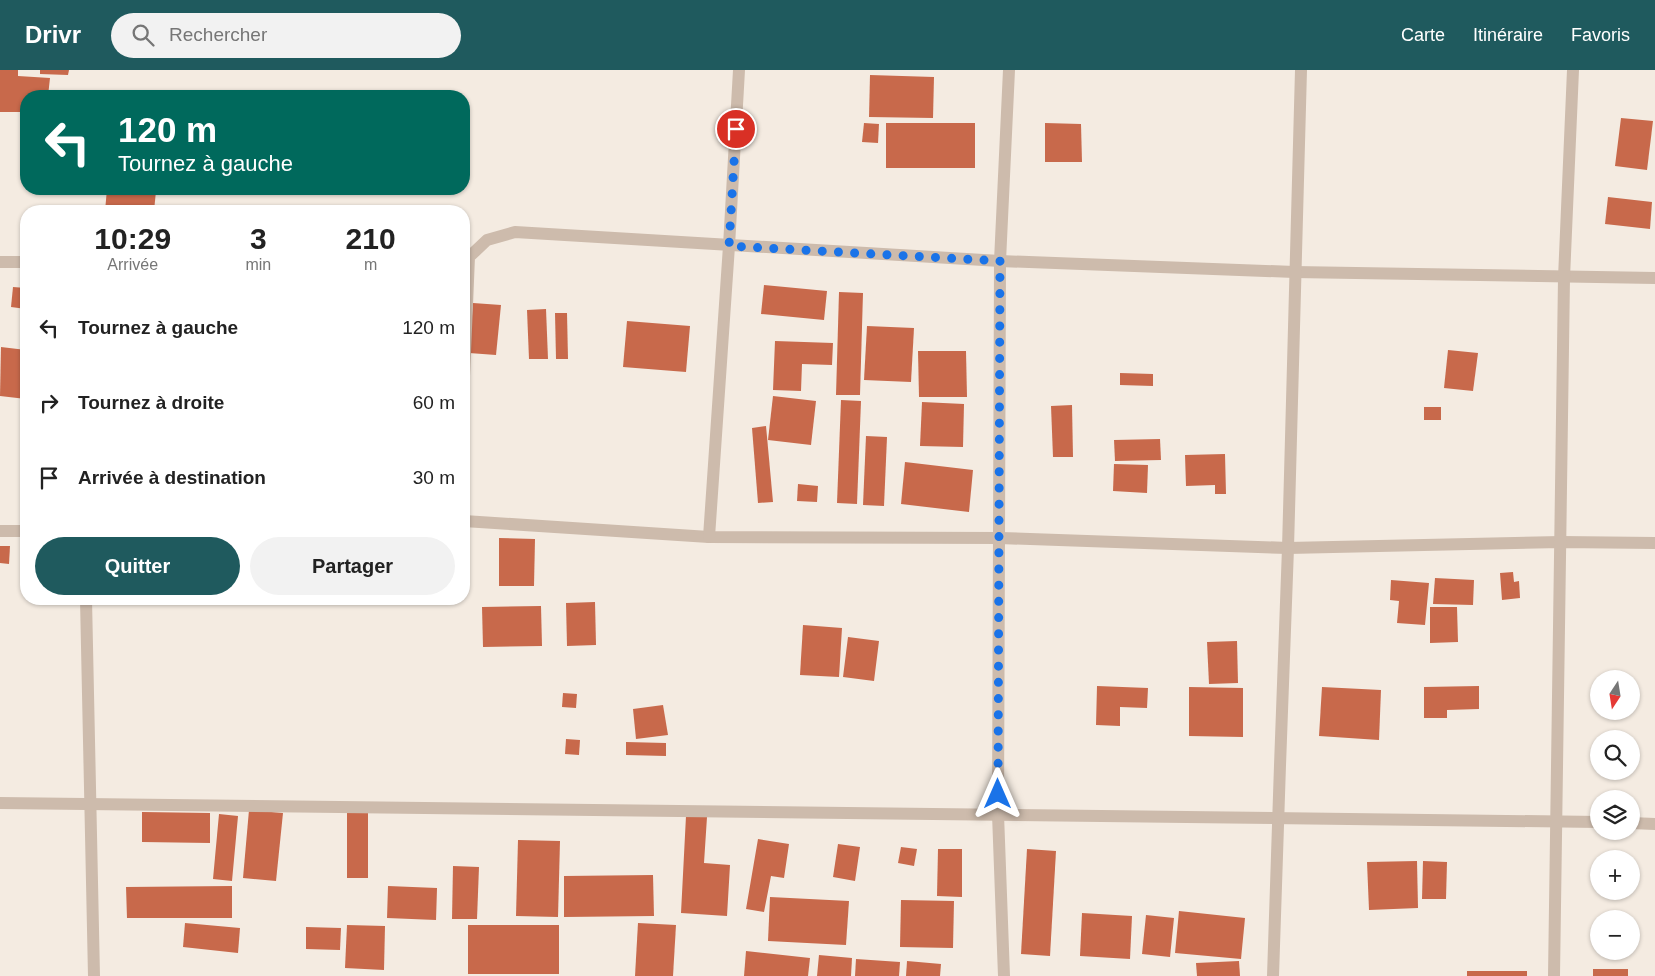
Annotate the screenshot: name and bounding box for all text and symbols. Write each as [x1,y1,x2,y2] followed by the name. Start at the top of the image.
[111,13,461,58] search box
[25,21,81,48] text: Drivr
[129,21,157,49] icon: search
[169,24,267,45] text: Rechercher
[1401,25,1445,45] text: Carte
[1473,25,1543,45] text: Itinéraire
[1571,25,1630,45] text: Favoris
[715,108,757,150] pin
[35,110,100,175] icon: left
[118,110,217,149] text: 120 m
[722,115,750,143] icon: arrive
[118,151,293,176] text: Tournez à gauche
[94,222,171,255] text: 10:29
[250,222,267,255] text: 3
[346,222,396,255] text: 210
[107,256,158,273] text: Arrivée
[245,256,271,273] text: min
[364,256,377,273] text: m
[35,314,63,342] icon: left
[78,317,238,338] text: Tournez à gauche
[402,317,455,338] text: 120 m
[35,389,63,417] icon: right
[78,392,224,413] text: Tournez à droite
[413,392,455,413] text: 60 m
[35,464,63,492] icon: arrive
[78,467,266,488] text: Arrivée à destination
[413,467,455,488] text: 30 m
[35,537,240,595] button: Quitter
[250,537,455,595] button: Partager
[1590,670,1640,720] north arrow
[1590,670,1640,960] map controls
[1590,730,1640,780] button: search
[971,767,1023,819] position arrow
[1590,790,1640,840] button: layers
[1590,850,1640,900] button: +
[1590,910,1640,960] button: −

